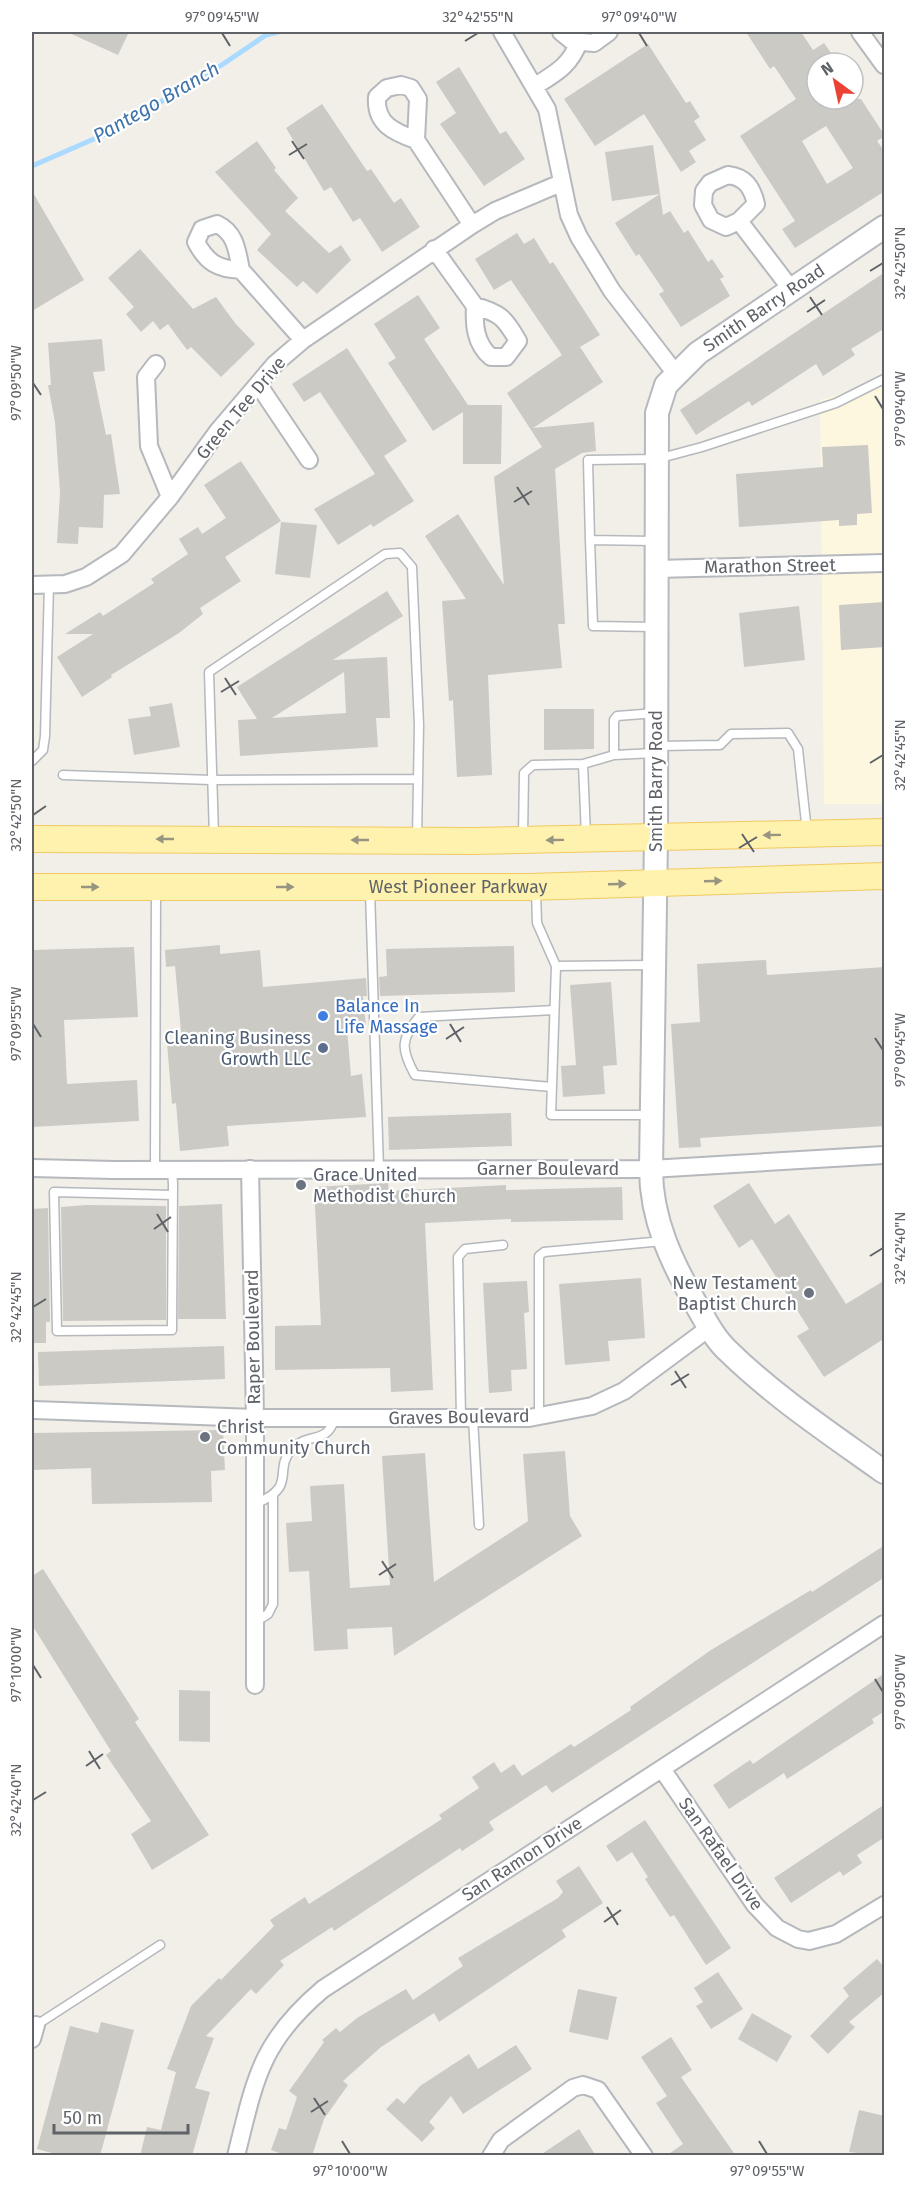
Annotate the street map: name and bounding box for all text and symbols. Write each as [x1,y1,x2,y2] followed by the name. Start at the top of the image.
[185,8,260,26] text: 97°09'45"W
[442,8,514,26] text: 32°42'55"N
[601,8,677,26] text: 97°09'40"W
[805,51,865,111] north arrow
[88,56,224,148] water label: Pantego Branch
[817,58,837,80] text: N
[891,227,909,299] text: 32°42'50"N
[699,259,829,357] street label: Smith Barry Road
[7,344,25,421] text: 97°09'50"W
[192,352,290,464] street label: Green Tee Drive
[891,371,909,447] text: 97°09'40"W
[704,554,836,578] street label: Marathon Street
[645,710,667,852] street label: Smith Barry Road
[891,719,909,791] text: 32°42'45"N
[7,779,25,851] text: 32°42'50"N
[762,830,781,839] one-way arrow
[156,834,175,844] one-way arrow
[351,835,370,845] one-way arrow
[546,835,565,845] one-way arrow
[369,875,548,898] street label: West Pioneer Parkway
[704,876,723,886] one-way arrow
[608,879,627,889] one-way arrow
[80,882,99,892] one-way arrow
[275,882,294,892] one-way arrow
[7,986,25,1061] text: 97°09'55"W
[335,995,438,1038] place label: Balance In Life Massage
[316,1009,330,1023] marker: Balance In Life Massage
[891,1012,909,1087] text: 97°09'45"W
[164,1027,311,1070] place label: Cleaning Business Growth LLC
[316,1041,330,1055] marker: Cleaning Business Growth LLC
[477,1158,619,1180] street label: Garner Boulevard
[313,1164,456,1207] place label: Grace United Methodist Church
[294,1178,308,1192] marker: Grace United Methodist Church
[891,1212,909,1284] text: 32°42'40"N
[241,1269,265,1405] street label: Raper Boulevard
[7,1271,25,1343] text: 32°42'45"N
[672,1272,797,1315] place label: New Testament Baptist Church
[802,1286,816,1300] marker: New Testament Baptist Church
[388,1405,530,1429] street label: Graves Boulevard
[217,1416,371,1459] place label: Christ Community Church
[198,1430,212,1444] marker: Christ Community Church
[7,1627,25,1703] text: 97°10'00"W
[891,1653,909,1730] text: 97°09'50"W
[7,1764,25,1836] text: 32°42'40"N
[674,1793,768,1915] street label: San Rafael Drive
[458,1812,586,1906] street label: San Ramon Drive
[54,2097,188,2135] scale bar
[63,2107,102,2129] text: 50 m
[312,2162,388,2180] text: 97°10'00"W
[730,2162,805,2180] text: 97°09'55"W

